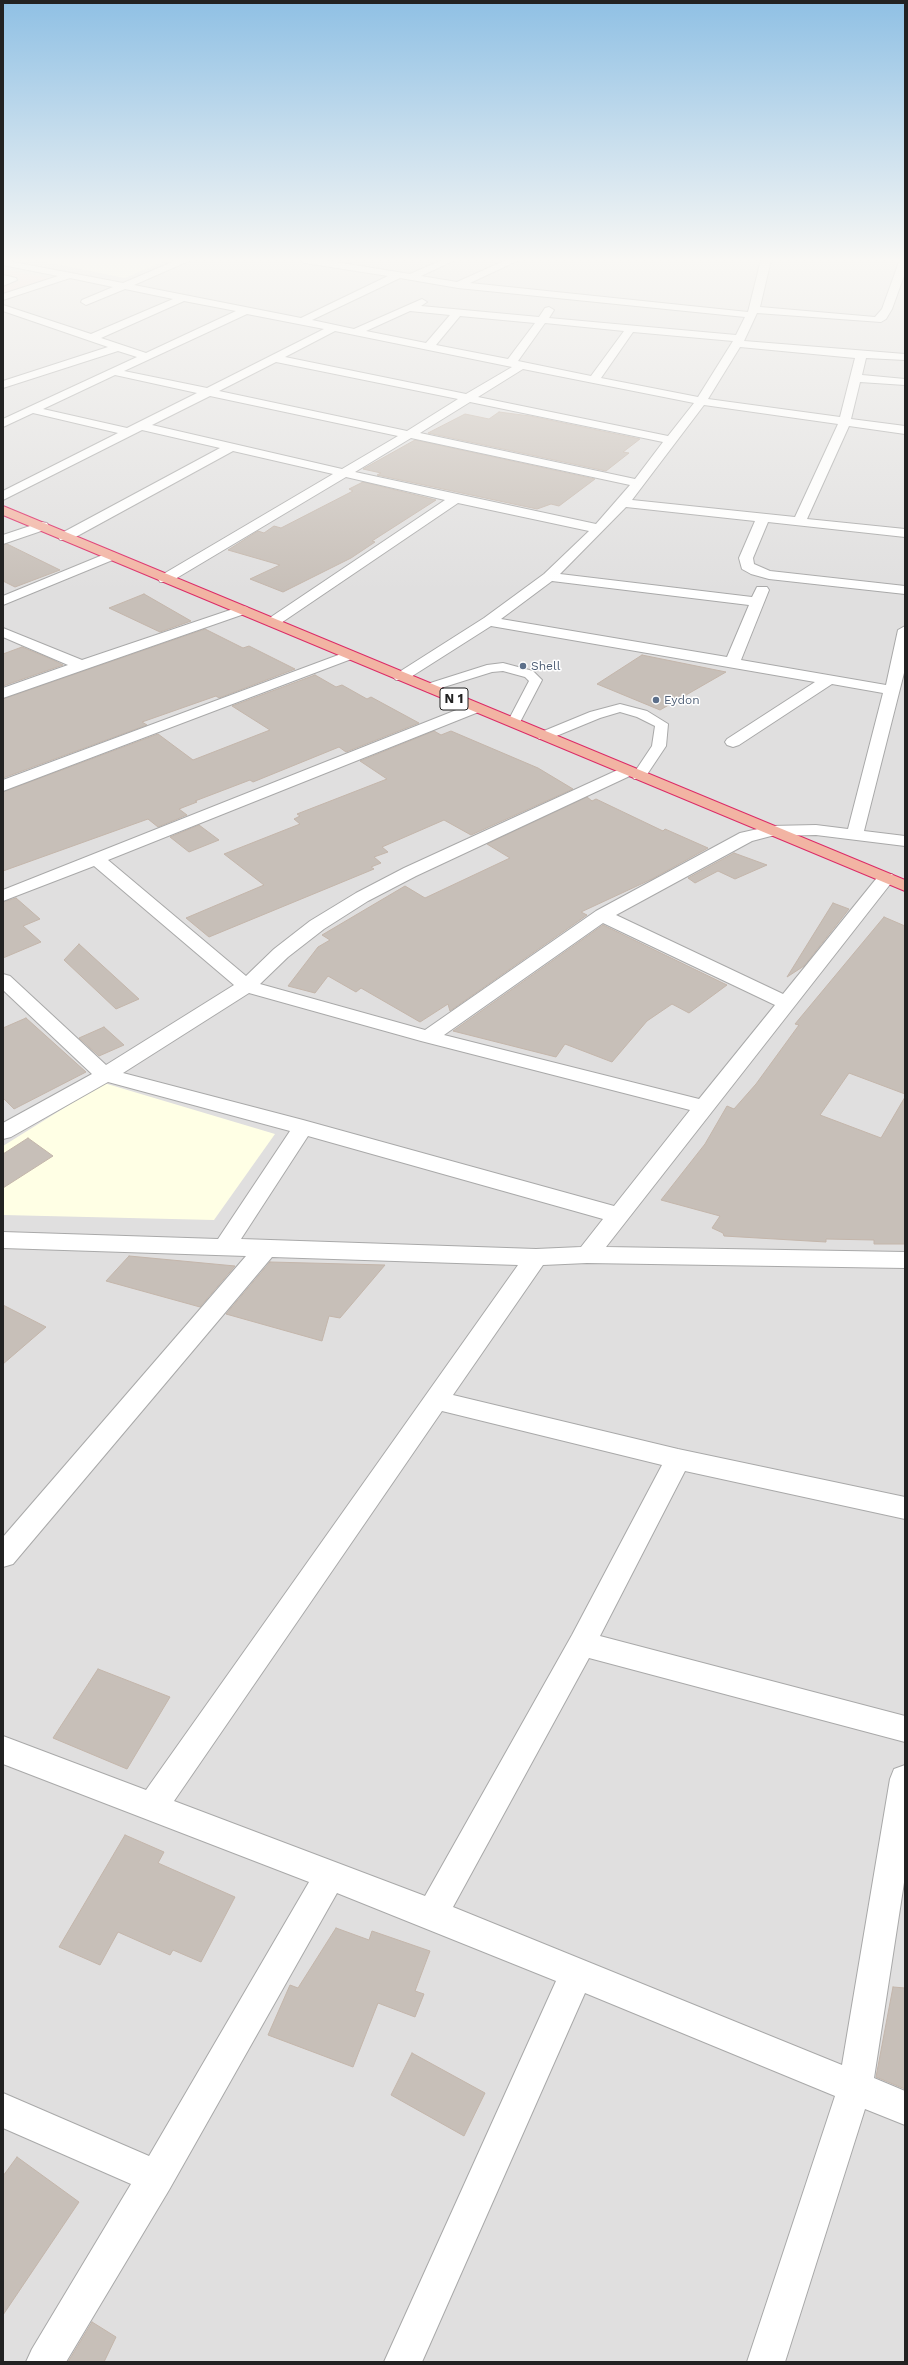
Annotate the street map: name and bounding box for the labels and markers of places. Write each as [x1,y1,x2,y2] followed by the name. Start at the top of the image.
[531,659,560,673] place label: Shell
[518,661,528,671] marker: Shell
[664,693,700,707] place label: Eydon
[651,695,661,705] marker: Eydon

